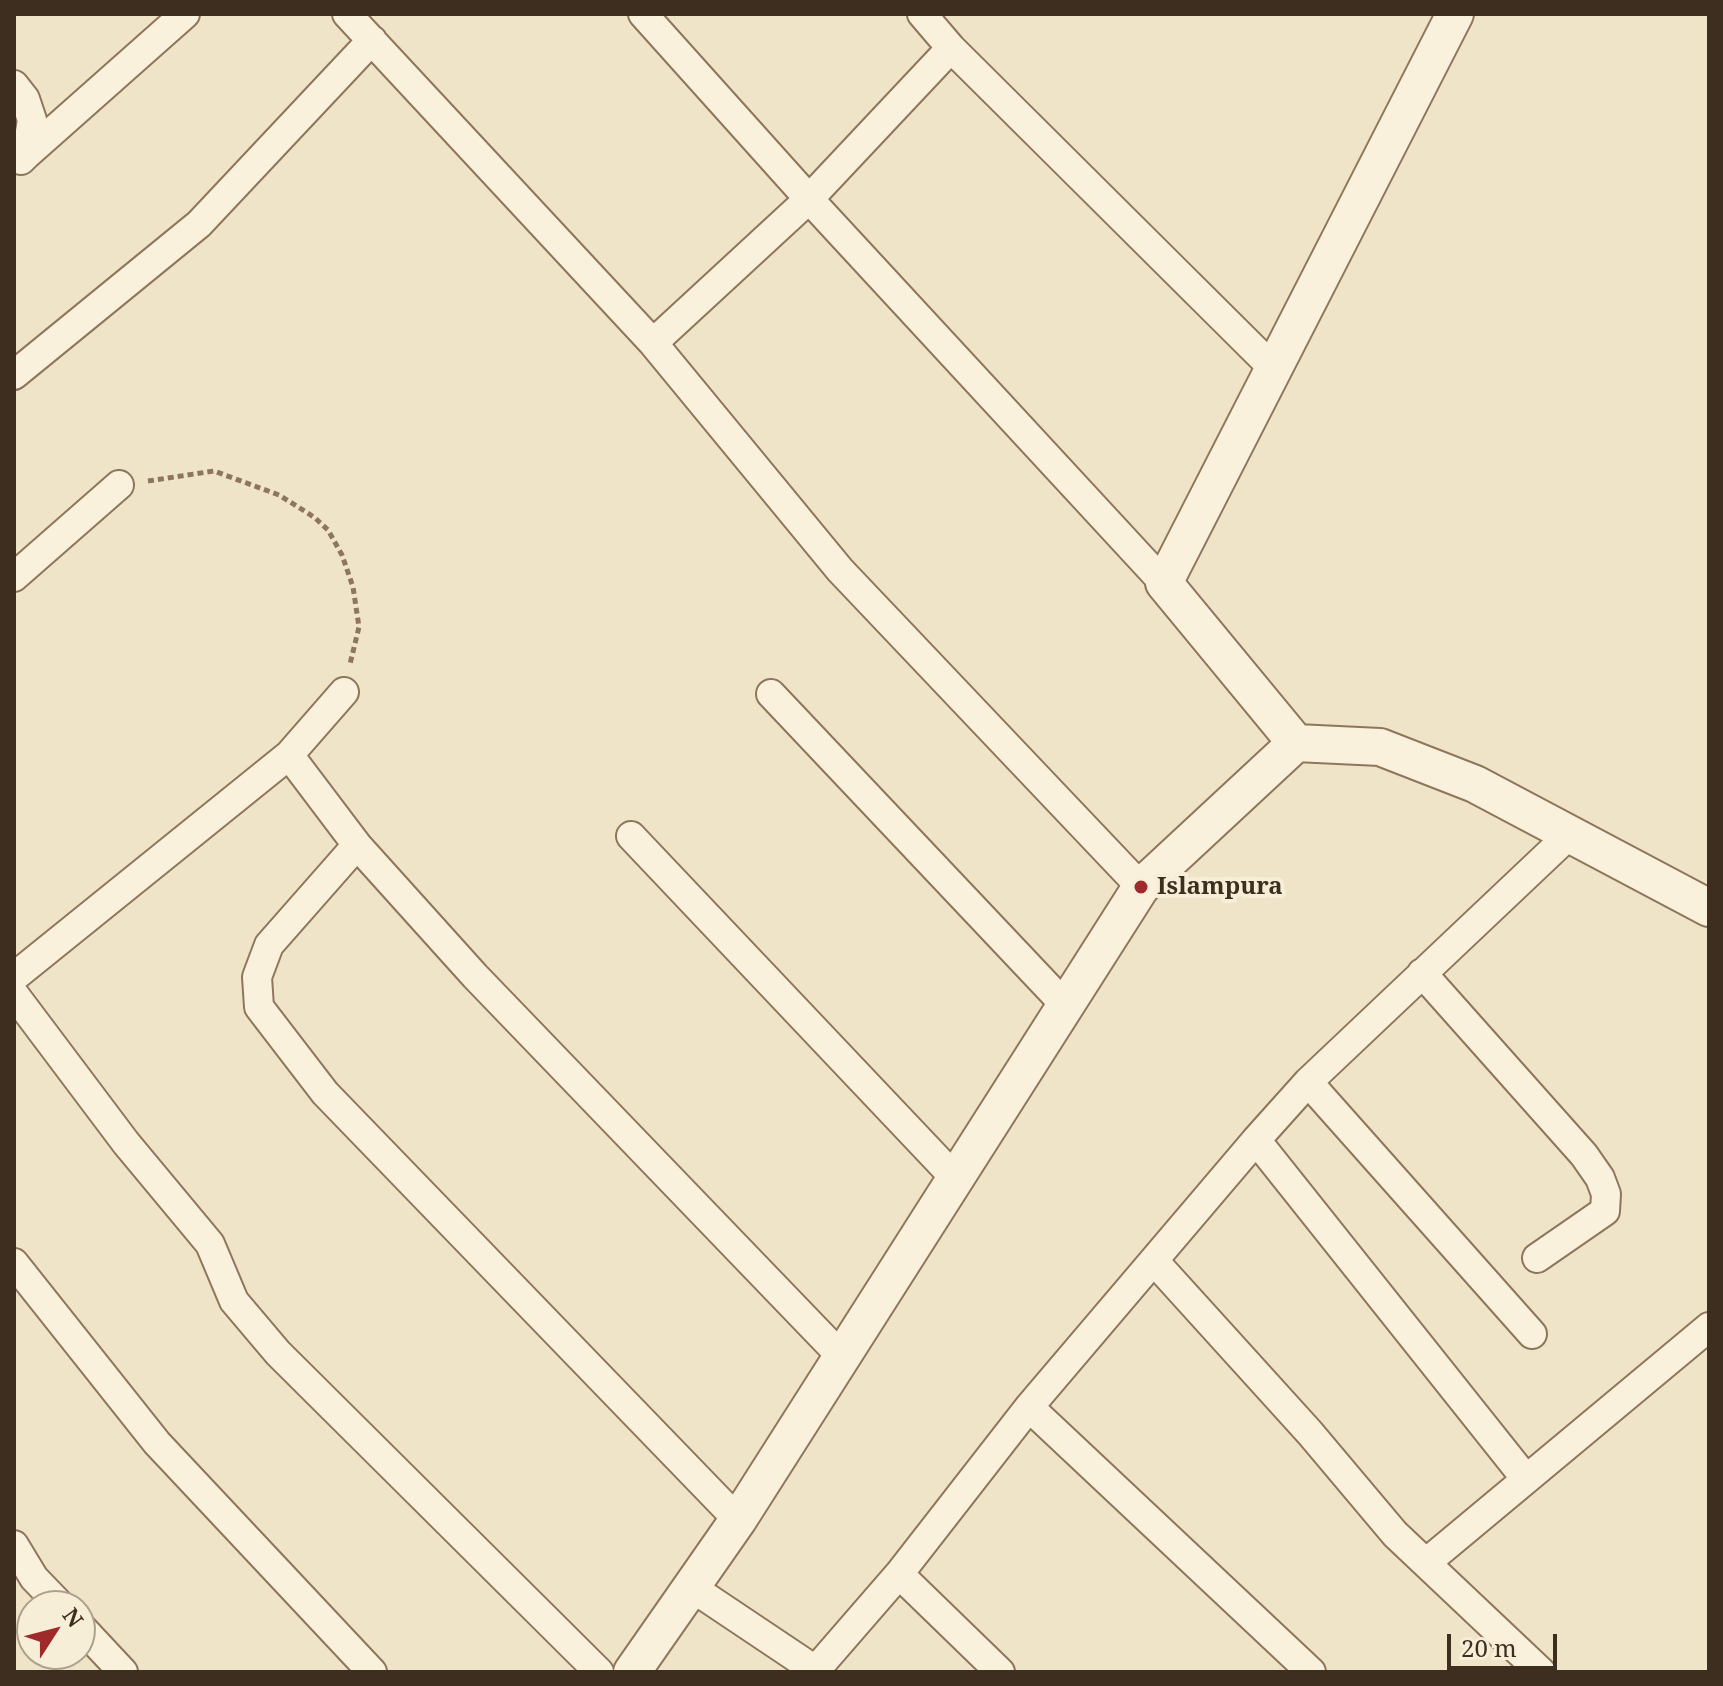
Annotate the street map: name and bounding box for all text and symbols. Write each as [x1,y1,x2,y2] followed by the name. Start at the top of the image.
[1157,873,1283,901] place label: Islampura
[1132,878,1150,896] marker: Islampura
[16,1590,96,1670] north arrow
[57,1601,91,1633] text: N
[1451,1618,1561,1668] scale bar
[1461,1631,1517,1664] text: 20 m

